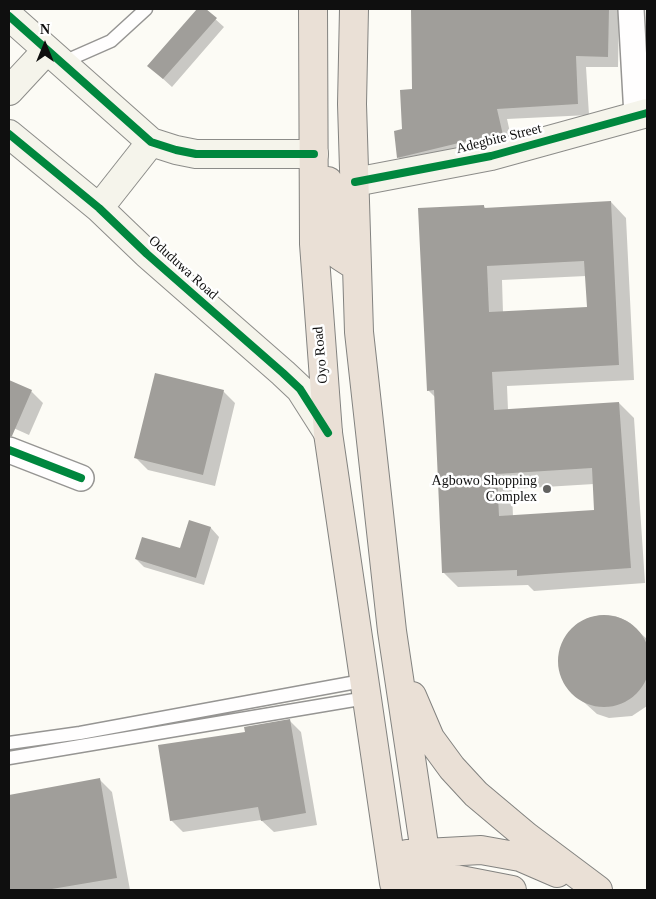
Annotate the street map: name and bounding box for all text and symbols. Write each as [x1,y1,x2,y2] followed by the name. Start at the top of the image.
[20,20,70,70] north arrow
[40,22,50,37] text: N
[455,120,543,158] street label: Adegbite Street
[145,232,221,304] street label: Oduduwa Road
[310,326,332,384] street label: Oyo Road
[432,473,537,506] place label: Agbowo Shopping Complex
[541,483,553,495] marker: Agbowo Shopping Complex

